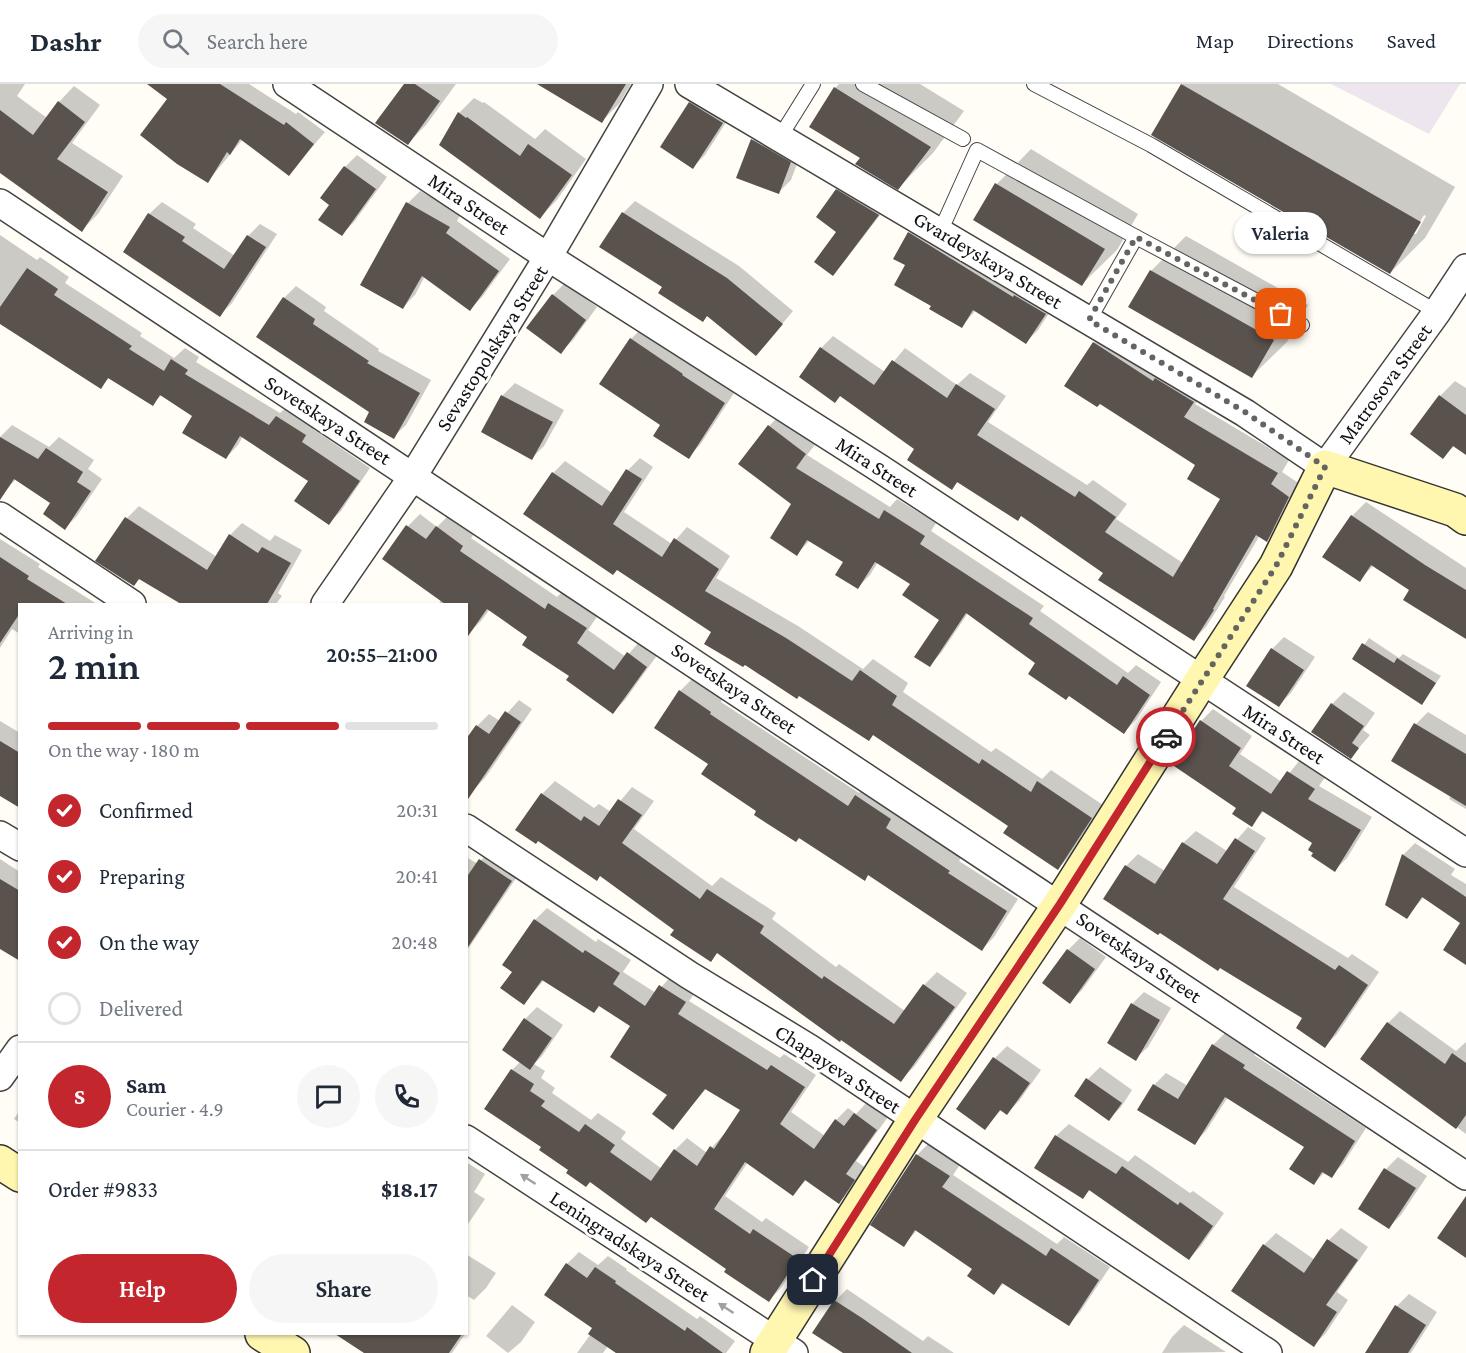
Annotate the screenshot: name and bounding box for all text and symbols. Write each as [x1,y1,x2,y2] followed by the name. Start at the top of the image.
[138,14,558,68] search box
[159,25,192,58] icon: search
[30,26,102,57] text: Dashr
[207,29,308,54] text: Search here
[1196,29,1234,53] text: Map
[1267,29,1354,53] text: Directions
[1387,29,1436,53] text: Saved
[424,168,515,240] street label: Mira Street
[909,206,1068,314] street label: Gvardeyskaya Street
[1234,212,1328,254] callout: Valeria
[1252,222,1309,244] text: Valeria
[431,260,553,435] street label: Sevastopolskaya Street
[1255,288,1306,339] pin
[1264,297,1297,330] icon: bag
[1333,318,1437,449] street label: Matrosova Street
[260,370,397,470] street label: Sovetskaya Street
[832,432,923,503] street label: Mira Street
[48,621,133,643] text: Arriving in
[667,637,802,739] street label: Sovetskaya Street
[326,642,438,667] text: 20:55–21:00
[48,644,140,687] text: 2 min
[1239,699,1330,770] street label: Mira Street
[1136,707,1196,767] courier
[1150,721,1183,754] icon: car
[48,739,200,761] text: On the way · 180 m
[48,794,81,827] icon: check
[99,798,193,823] text: Confirmed
[396,799,438,821] text: 20:31
[48,860,81,893] icon: check
[99,864,185,889] text: Preparing
[396,865,438,887] text: 20:41
[1072,906,1207,1008] street label: Sovetskaya Street
[48,926,81,959] icon: check
[99,930,199,955] text: On the way
[392,931,438,953] text: 20:48
[99,996,183,1021] text: Delivered
[771,1019,906,1119] street label: Chapayeva Street
[297,1065,360,1128] button: chat
[375,1065,438,1128] button: phone
[126,1073,166,1098] text: Sam
[74,1084,85,1109] text: S
[126,1098,224,1120] text: Courier · 4.9
[520,1174,536,1185] one-way arrow
[48,1177,158,1202] text: Order #9833
[381,1177,438,1202] text: $18.17
[545,1185,715,1307] street label: Leningradskaya Street
[48,1254,237,1323] button: Help
[249,1254,438,1323] button: Share
[787,1254,838,1305] pin
[796,1263,829,1296] icon: home
[718,1303,734,1314] one-way arrow

